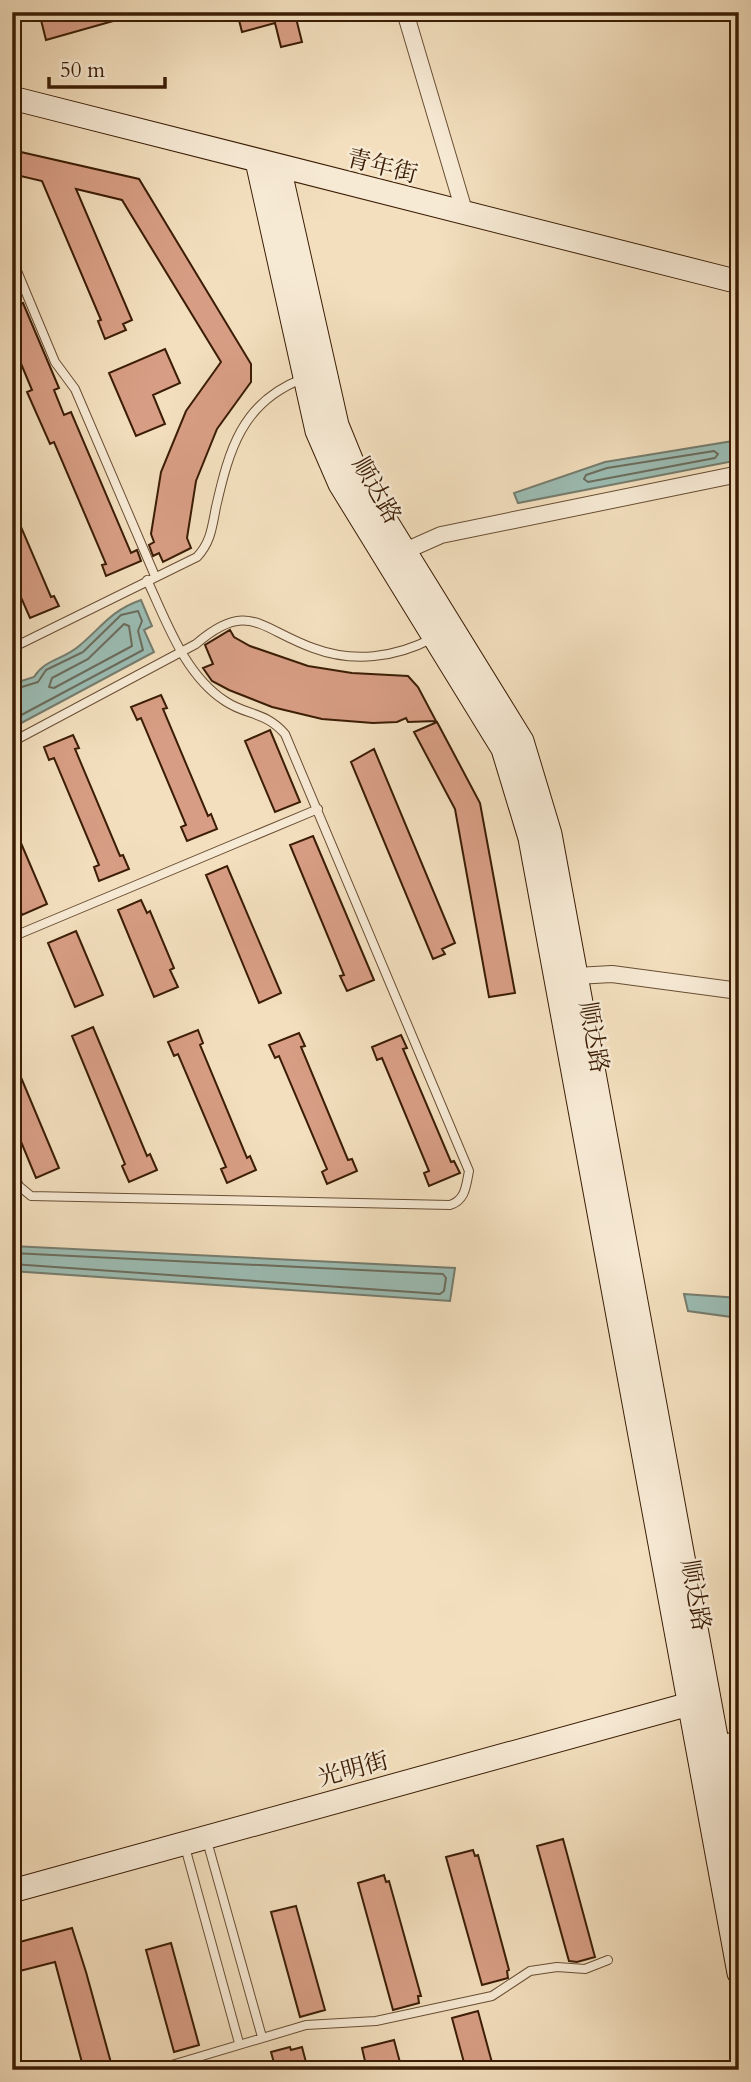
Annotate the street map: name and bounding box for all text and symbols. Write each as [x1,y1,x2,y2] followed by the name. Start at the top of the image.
[49,46,164,90] scale bar
[60,56,105,85] text: 50 m
[343,142,421,191] street label: 青年街
[344,451,409,530] street label: 顺达路
[571,999,616,1075] street label: 顺达路
[673,1557,718,1633] street label: 顺达路
[314,1744,392,1795] street label: 光明街

